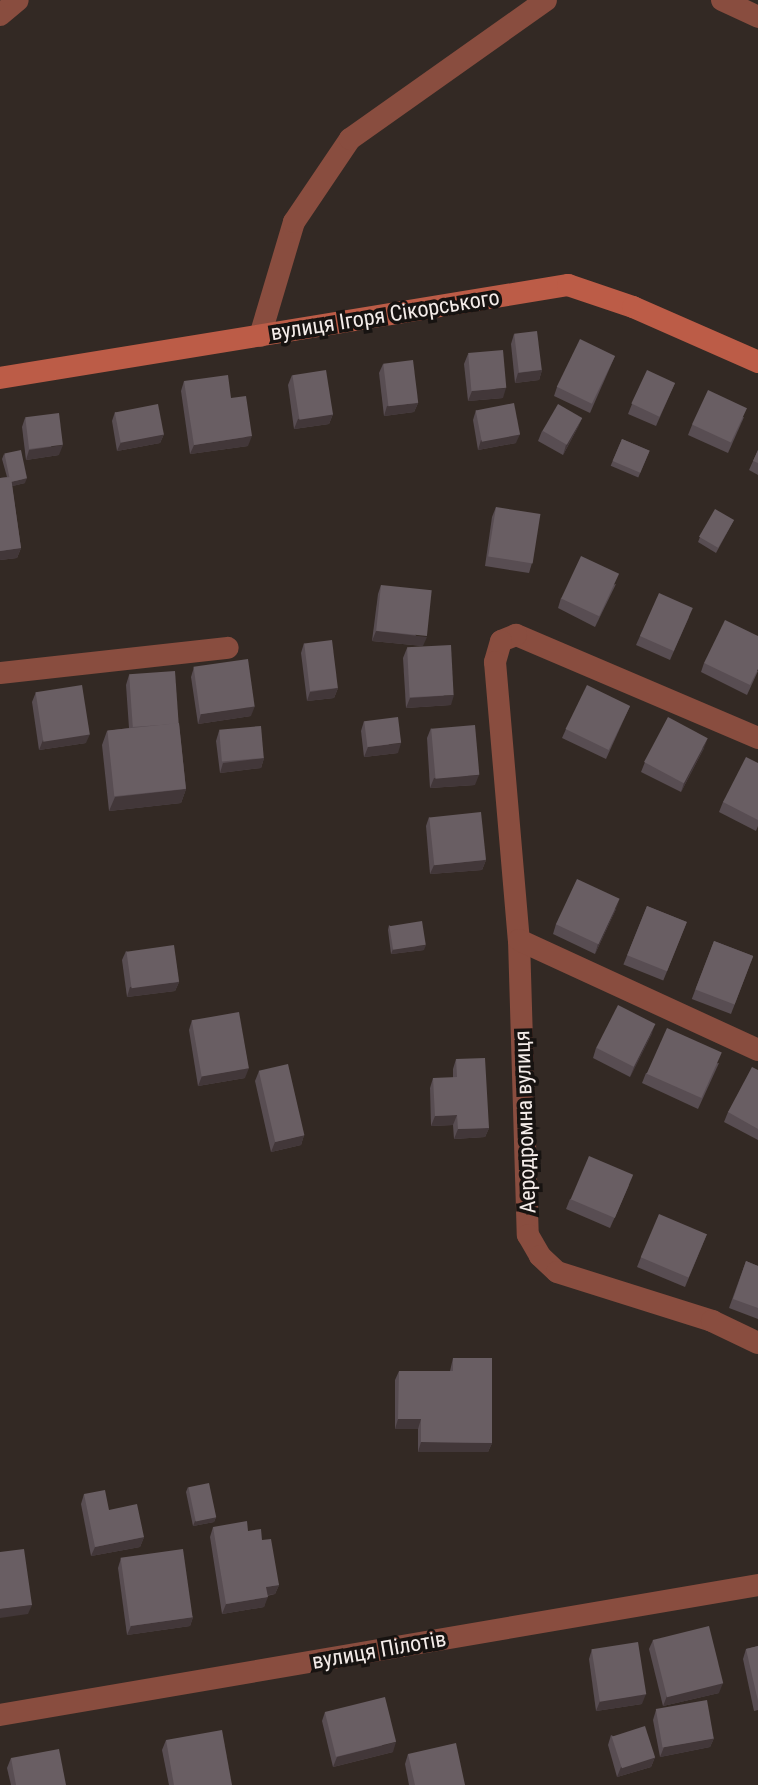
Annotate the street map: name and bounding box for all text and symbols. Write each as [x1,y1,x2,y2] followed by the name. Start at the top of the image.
[269,284,501,346] street label: вулиця Ігоря Сікорського
[509,1030,541,1214] street label: Аеродромна вулиця
[310,1625,448,1675] street label: вулиця Пілотів

